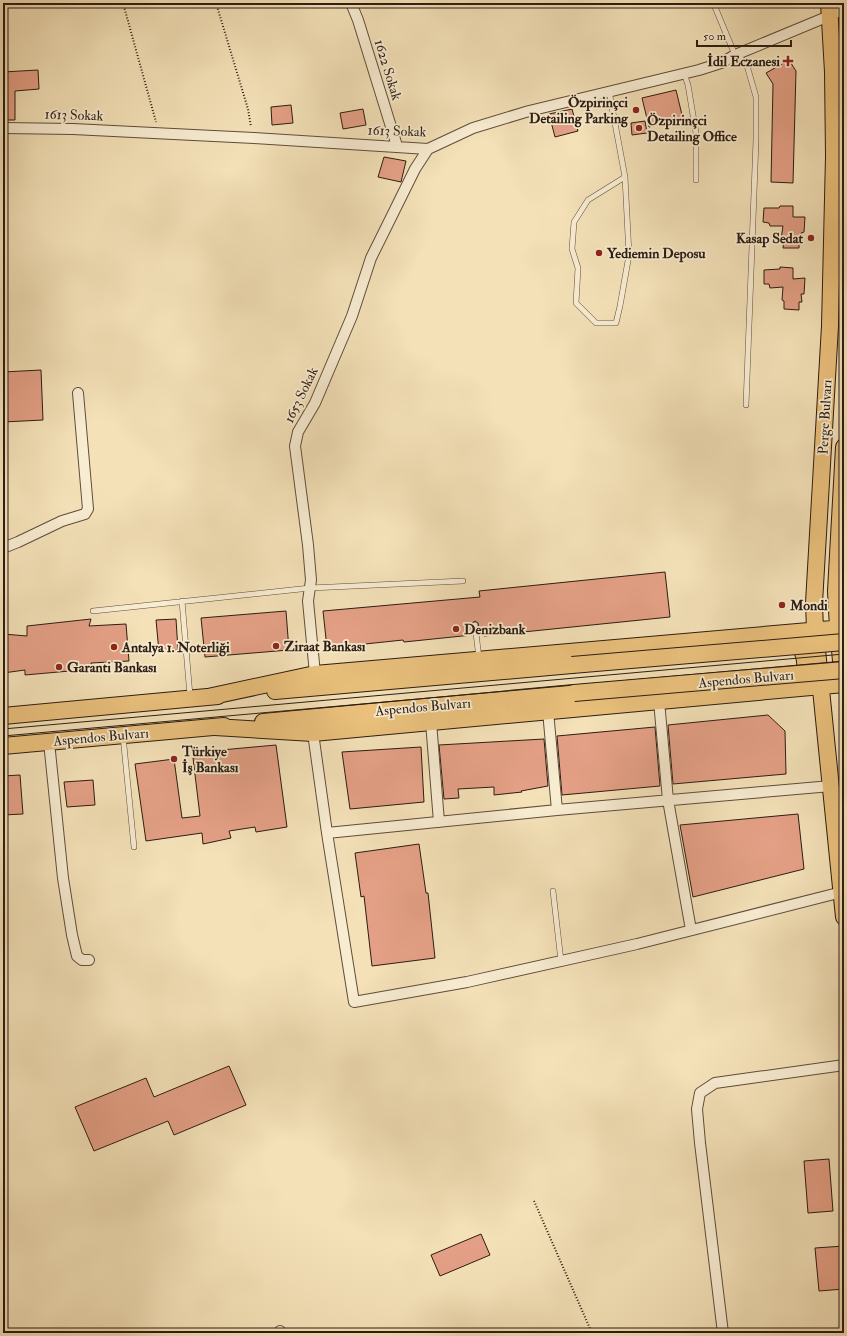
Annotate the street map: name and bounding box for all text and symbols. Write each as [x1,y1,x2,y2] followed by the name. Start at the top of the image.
[697,22,791,48] scale bar
[703,29,727,44] text: 50 m
[371,38,405,103] street label: 1622 Sokak
[707,52,780,70] place label: İdil Eczanesi
[783,56,793,66] marker: İdil Eczanesi
[529,94,629,128] place label: Özpirinçci Detailing Parking
[44,105,104,125] street label: 1613 Sokak
[631,105,641,115] marker: Özpirinçci Detailing Parking
[647,112,737,146] place label: Özpirinçci Detailing Office
[367,121,427,141] street label: 1613 Sokak
[634,123,644,133] marker: Özpirinçci Detailing Office
[736,230,803,248] place label: Kasap Sedat
[806,233,816,243] marker: Kasap Sedat
[606,245,706,263] place label: Yediemin Deposu
[594,248,604,258] marker: Yediemin Deposu
[280,364,322,426] street label: 1653 Sokak
[815,379,835,455] street label: Perge Bulvarı
[789,597,828,614] place label: Mondi
[777,600,787,610] marker: Mondi
[464,621,526,638] place label: Denizbank
[451,624,461,634] marker: Denizbank
[284,638,366,655] place label: Ziraat Bankası
[121,639,230,657] place label: Antalya 1. Noterliği
[271,641,281,651] marker: Ziraat Bankası
[109,642,119,652] marker: Antalya 1. Noterliği
[67,659,157,676] place label: Garanti Bankası
[54,662,64,672] marker: Garanti Bankası
[697,666,795,693] street label: Aspendos Bulvarı
[374,694,472,721] street label: Aspendos Bulvarı
[52,724,150,751] street label: Aspendos Bulvarı
[181,743,239,776] place label: Türkiye İş Bankası
[169,754,179,764] marker: Türkiye İş Bankası

